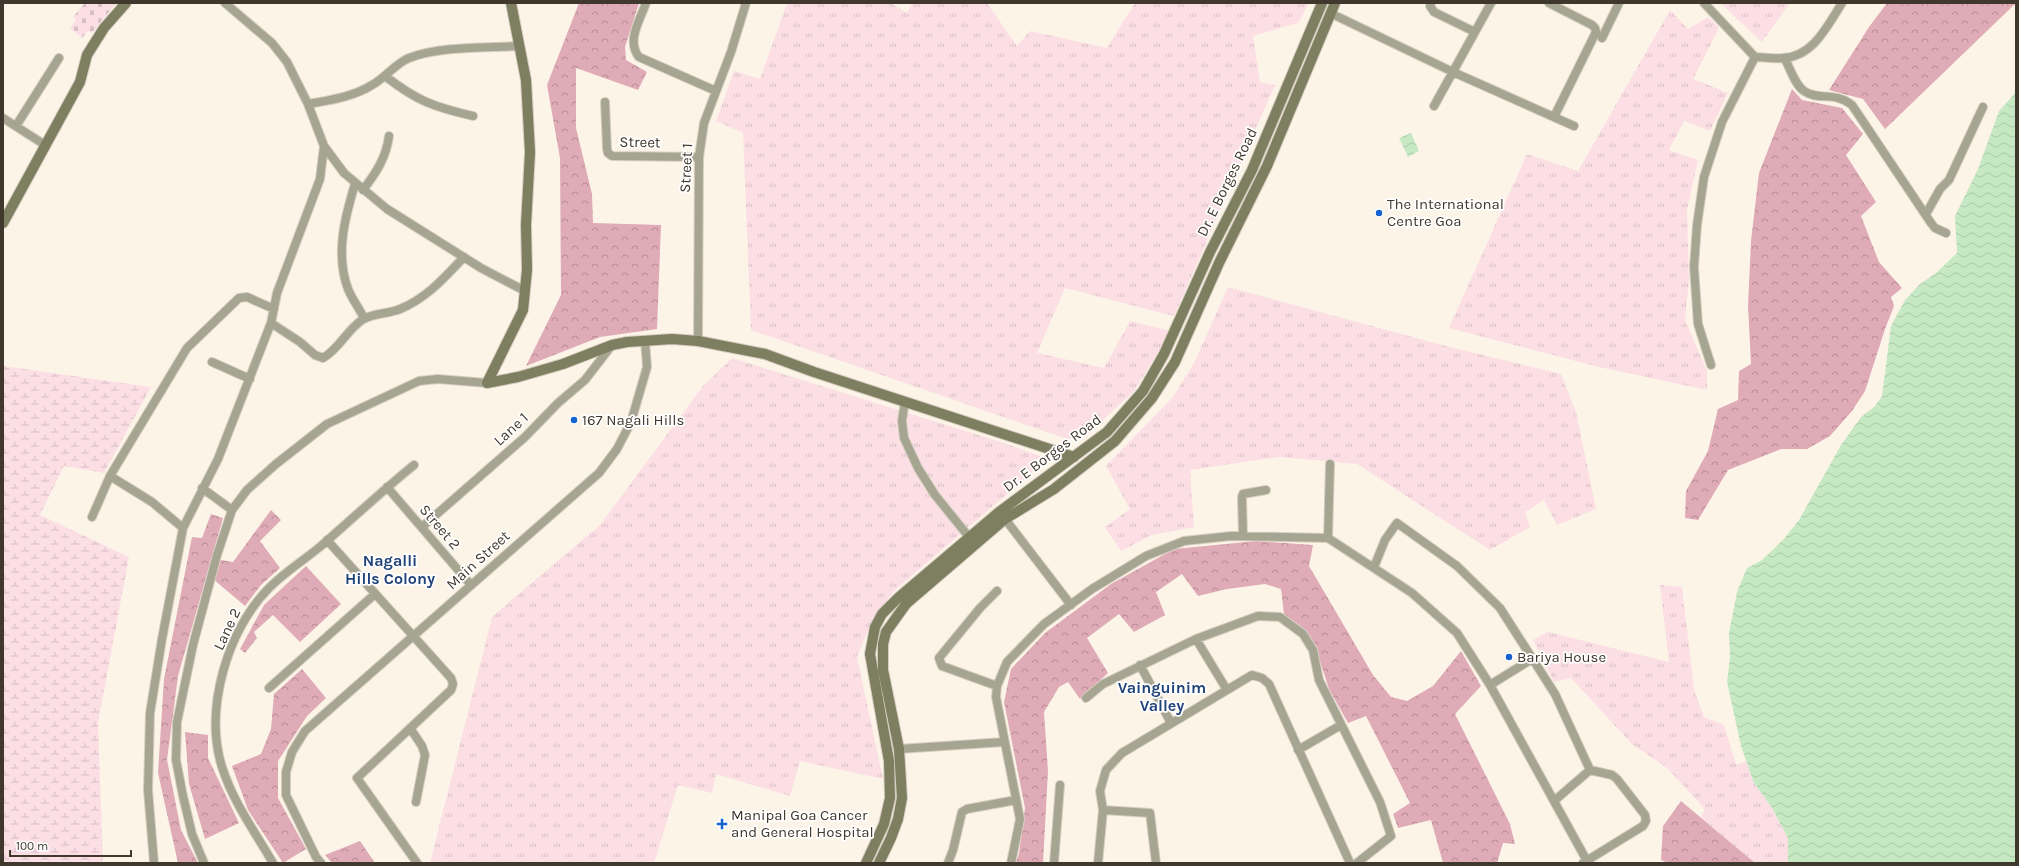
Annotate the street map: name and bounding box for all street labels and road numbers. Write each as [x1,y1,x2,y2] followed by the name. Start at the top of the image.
[1193,125,1261,239] street label: Dr. E Borges Road
[619,133,661,151] street label: Street
[676,143,696,193] street label: Street 1
[490,409,532,449] street label: Lane 1
[999,410,1105,496] street label: Dr. E Borges Road
[416,501,464,553] street label: Street 2
[443,527,514,593] street label: Main Street
[209,605,245,653] street label: Lane 2

